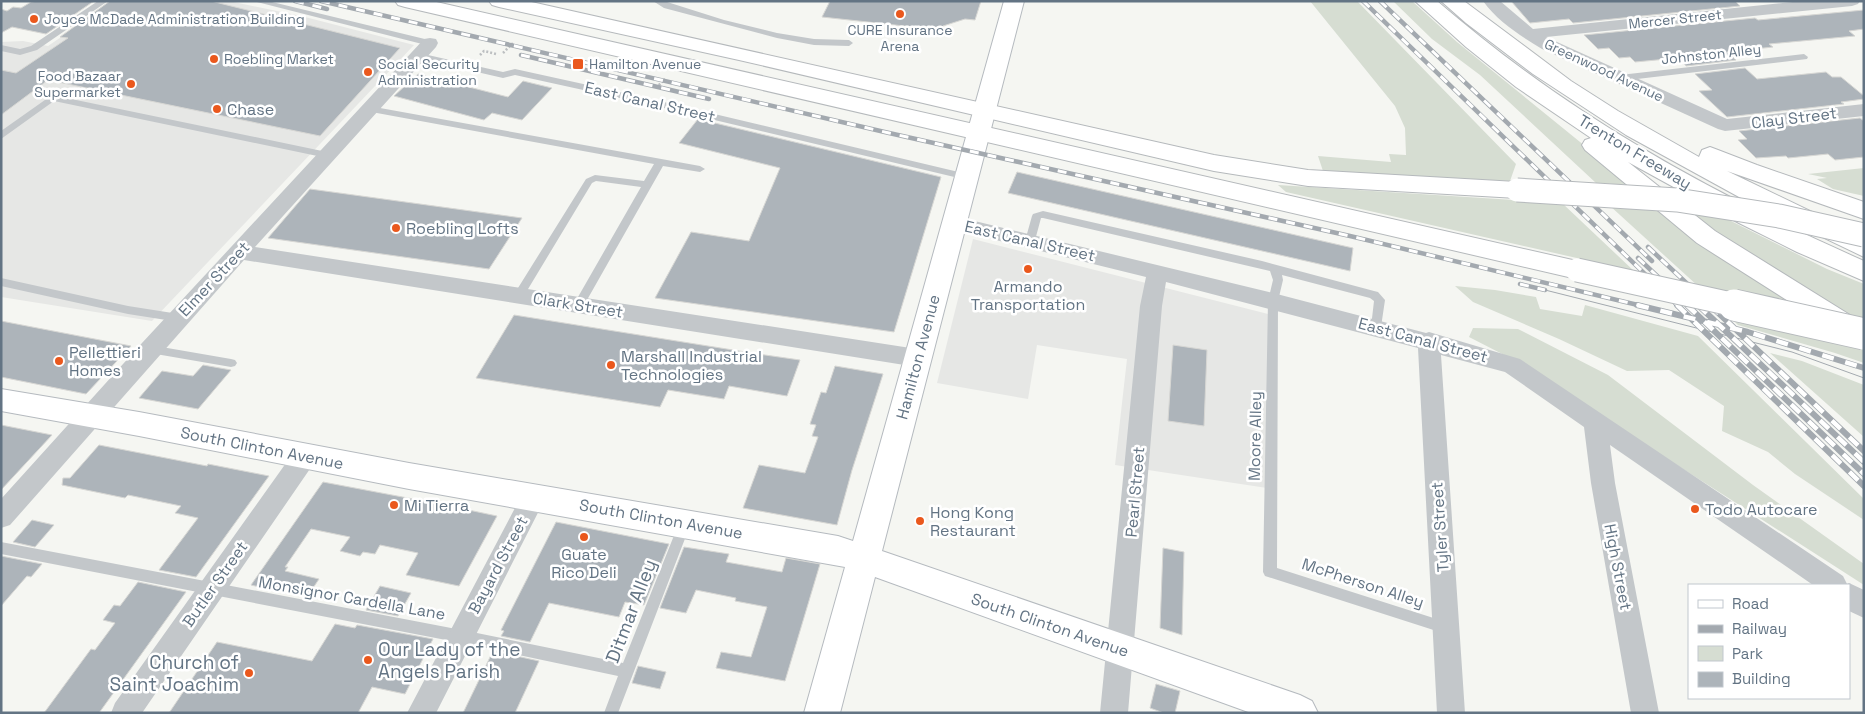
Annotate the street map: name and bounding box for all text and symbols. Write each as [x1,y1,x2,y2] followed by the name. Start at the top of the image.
[1627,5,1723,33] street label: Mercer Street
[894,8,906,20] marker: CURE Insurance Arena
[44,10,305,28] place label: Joyce McDade Administration Building
[28,13,40,25] marker: Joyce McDade Administration Building
[848,21,952,55] place label: CURE Insurance Arena
[1541,34,1667,106] street label: Greenwood Avenue
[1660,40,1762,68] street label: Johnston Alley
[224,50,334,68] place label: Roebling Market
[208,53,220,65] marker: Roebling Market
[378,55,480,89] place label: Social Security Administration
[589,55,701,73] place label: Hamilton Avenue
[571,57,585,71] marker: Hamilton Avenue
[362,66,374,78] marker: Social Security Administration
[34,67,121,101] place label: Food Bazaar Supermarket
[583,77,717,127] street label: East Canal Street
[125,78,137,90] marker: Food Bazaar Supermarket
[227,99,274,120] place label: Chase
[1750,102,1838,134] street label: Clay Street
[211,103,223,115] marker: Chase
[1575,110,1695,194] street label: Trenton Freeway
[963,216,1097,266] street label: East Canal Street
[406,218,519,239] place label: Roebling Lofts
[390,222,402,234] marker: Roebling Lofts
[174,237,254,321] street label: Elmer Street
[1022,263,1034,275] marker: Armando Transportation
[971,276,1085,315] place label: Armando Transportation
[531,288,625,322] street label: Clark Street
[891,292,945,422] street label: Hamilton Avenue
[1356,313,1490,367] street label: East Canal Street
[69,342,141,381] place label: Pellettieri Homes
[621,346,762,385] place label: Marshall Industrial Technologies
[53,355,65,367] marker: Pellettieri Homes
[605,359,617,371] marker: Marshall Industrial Technologies
[1244,391,1266,481] street label: Moore Alley
[179,422,345,474] street label: South Clinton Avenue
[1121,446,1149,538] street label: Pearl Street
[1426,481,1454,573] street label: Tyler Street
[578,494,744,544] street label: South Clinton Avenue
[404,495,469,516] place label: Mi Tierra
[388,499,400,511] marker: Mi Tierra
[1705,499,1818,520] place label: Todo Autocare
[930,502,1016,541] place label: Hong Kong Restaurant
[1689,503,1701,515] marker: Todo Autocare
[463,513,533,617] street label: Bayard Street
[914,515,926,527] marker: Hong Kong Restaurant
[1599,522,1637,612] street label: High Street
[578,531,590,543] marker: Guate Rico Deli
[178,537,252,631] street label: Butler Street
[551,544,617,583] place label: Guate Rico Deli
[1299,553,1427,613] street label: McPherson Alley
[600,556,662,666] street label: Ditmar Alley
[257,571,447,625] street label: Monsignor Cardella Lane
[1688,584,1850,699] legend
[968,588,1132,662] street label: South Clinton Avenue
[1732,594,1769,613] text: Road
[1732,619,1787,638] text: Railway
[378,637,520,684] place label: Our Lady of the Angels Parish
[1732,644,1763,663] text: Park
[110,650,239,697] place label: Church of Saint Joachim
[362,654,374,666] marker: Our Lady of the Angels Parish
[243,667,255,679] marker: Church of Saint Joachim
[1732,669,1791,688] text: Building

